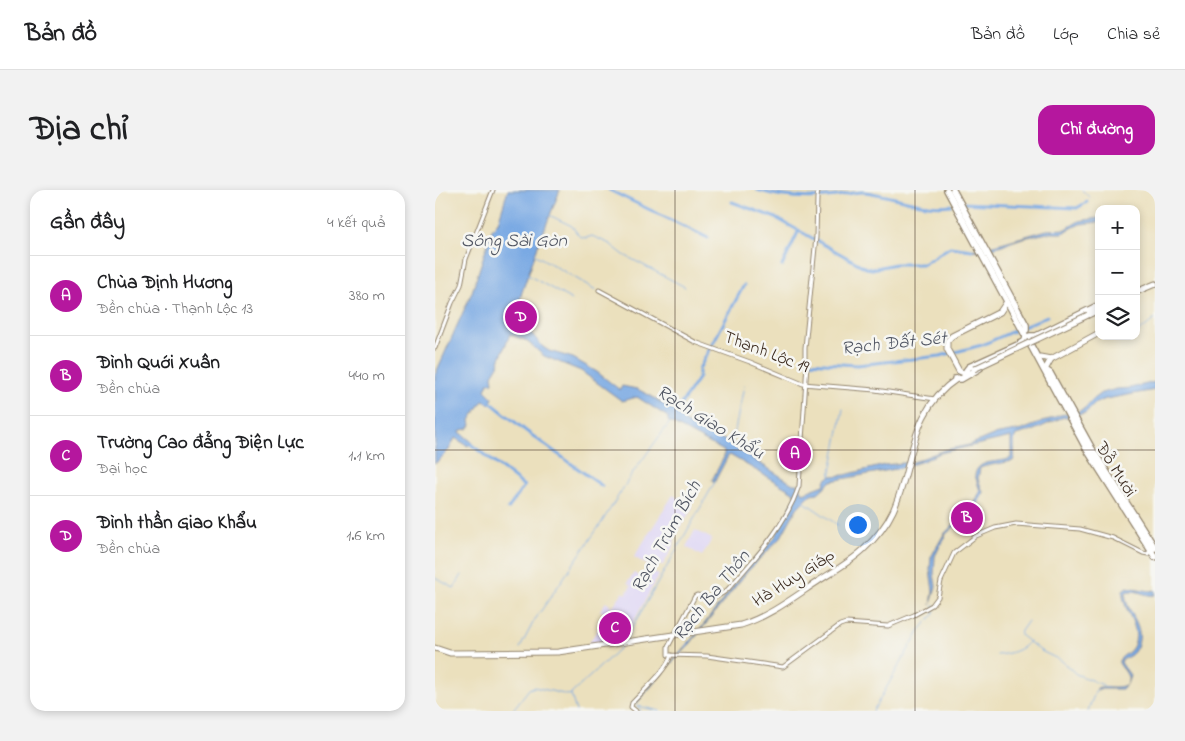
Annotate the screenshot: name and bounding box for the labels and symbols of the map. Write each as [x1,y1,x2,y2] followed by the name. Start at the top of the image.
[461,228,568,256] water label: Sông Sài Gòn
[505,298,537,336] pin: D
[720,325,813,381] street label: Thạnh Lộc 19
[840,325,949,363] water label: Rạch Đất Sét
[651,379,769,467] water label: Rạch Giao Khẩu
[779,435,811,473] pin: A
[1087,436,1142,503] street label: Đỗ Mười
[625,475,709,598] water label: Rạch Trùm Bích
[951,499,983,537] pin: B
[845,512,871,538] your location
[748,543,840,615] street label: Hà Huy Giáp
[667,544,757,647] water label: Rạch Ba Thôn
[599,609,631,647] pin: C

